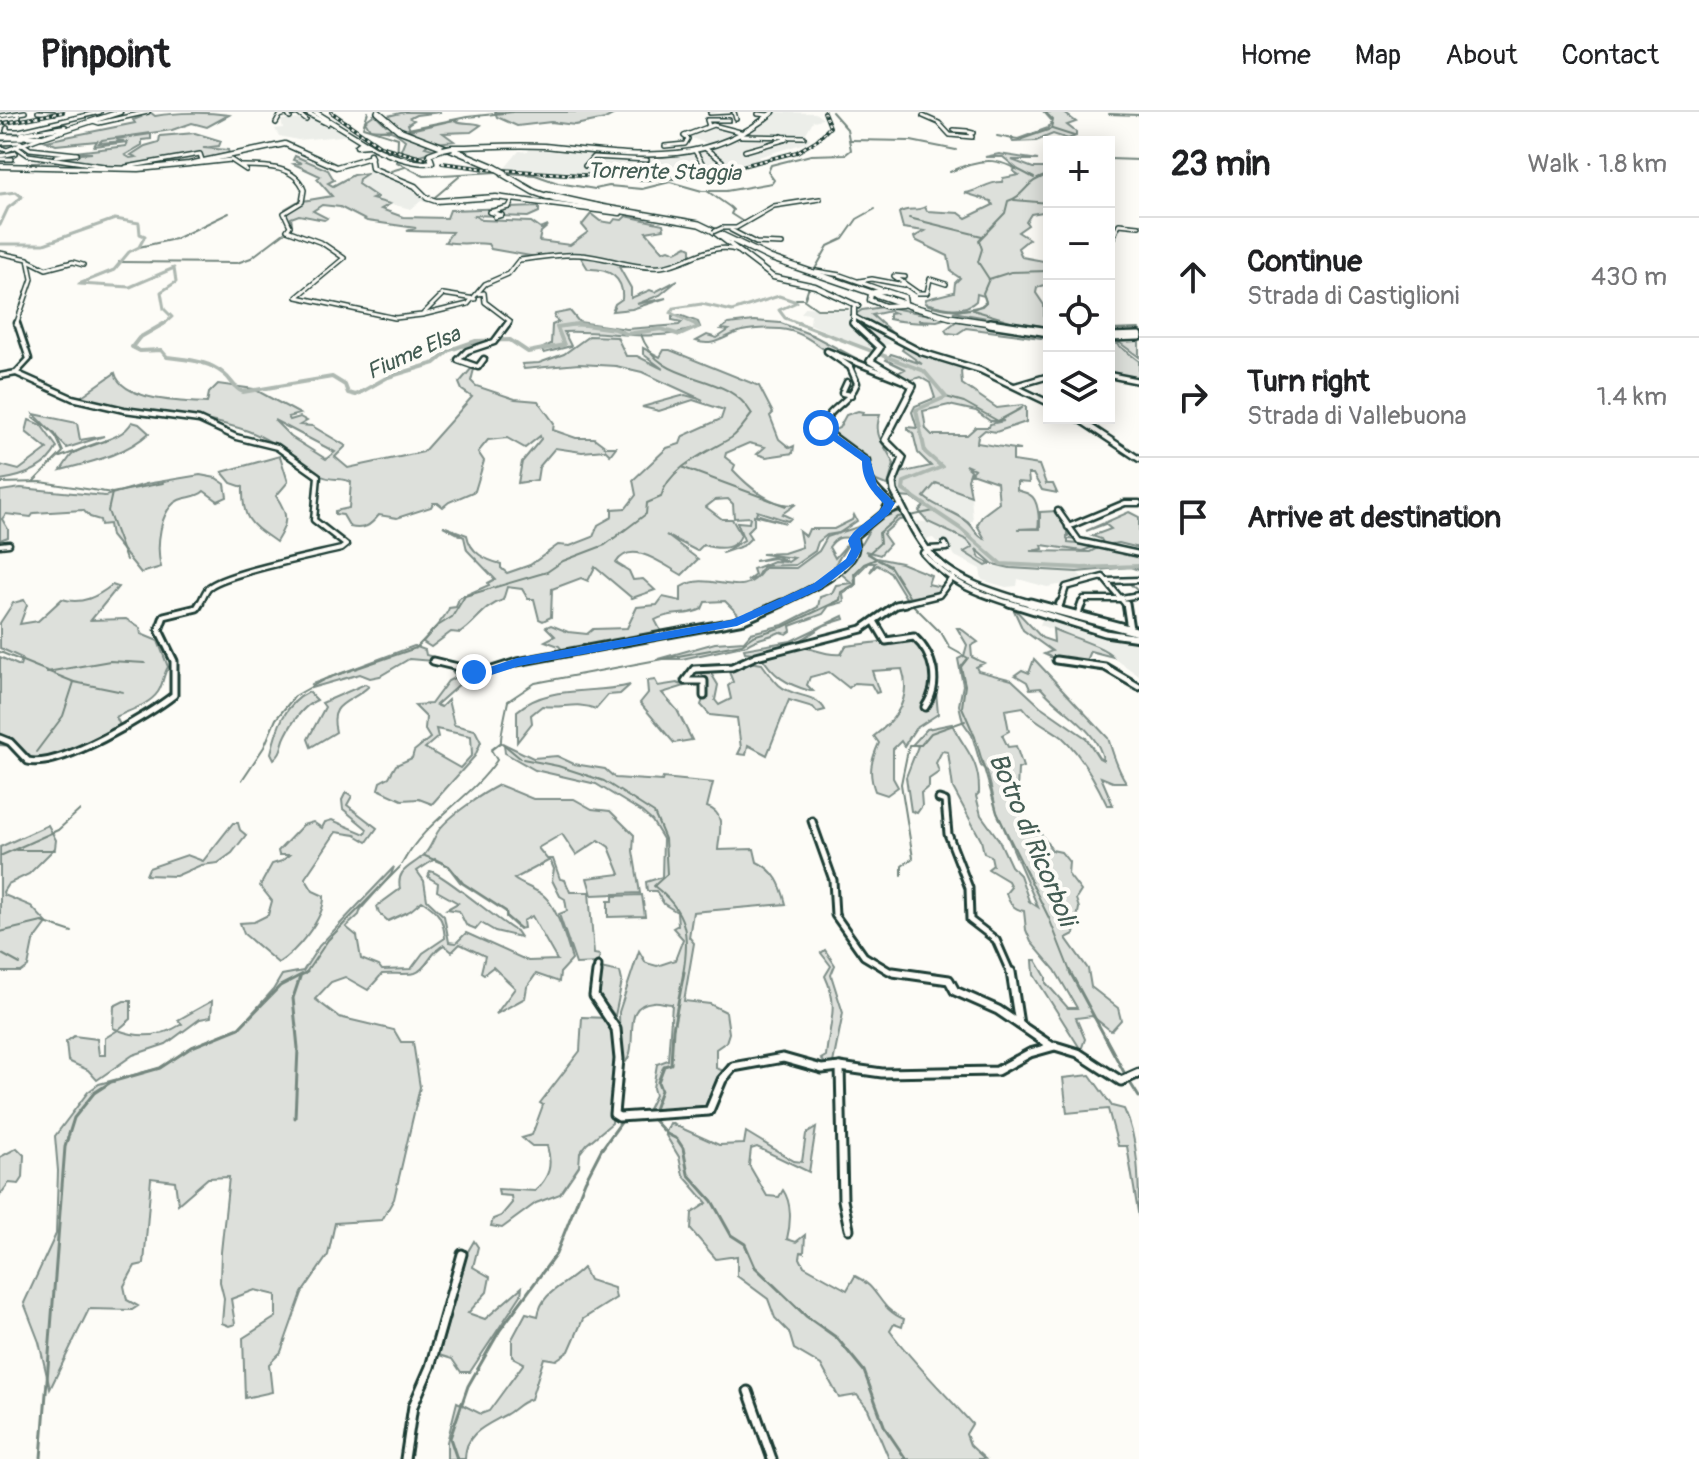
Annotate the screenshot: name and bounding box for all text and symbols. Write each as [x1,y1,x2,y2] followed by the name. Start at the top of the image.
[40,31,170,79] text: Pinpoint
[1240,38,1311,73] text: Home
[1355,38,1401,73] text: Map
[1445,38,1518,73] text: About
[1562,38,1659,73] text: Contact
[1043,136,1115,424] map controls
[1043,136,1115,208] button: +
[1171,143,1270,186] text: 23 min
[1527,148,1667,180] text: Walk · 1.8 km
[587,157,743,187] water label: Torrente Staggia
[1043,208,1115,280] button: −
[1247,243,1362,280] text: Continue
[1171,255,1215,299] icon: ahead
[1591,261,1667,293] text: 430 m
[1043,280,1115,352] button: locate
[1247,280,1459,312] text: Strada di Castiglioni
[362,319,466,386] water label: Fiume Elsa
[1043,352,1115,424] button: layers
[1247,363,1370,400] text: Turn right
[1171,375,1215,419] icon: right
[1596,381,1667,413] text: 1.4 km
[1247,400,1467,432] text: Strada di Vallebuona
[803,410,839,446] route start
[1171,495,1215,539] icon: arrive
[1247,499,1501,536] text: Arrive at destination
[456,654,492,690] route end
[981,748,1085,934] water label: Botro di Ricorboli

